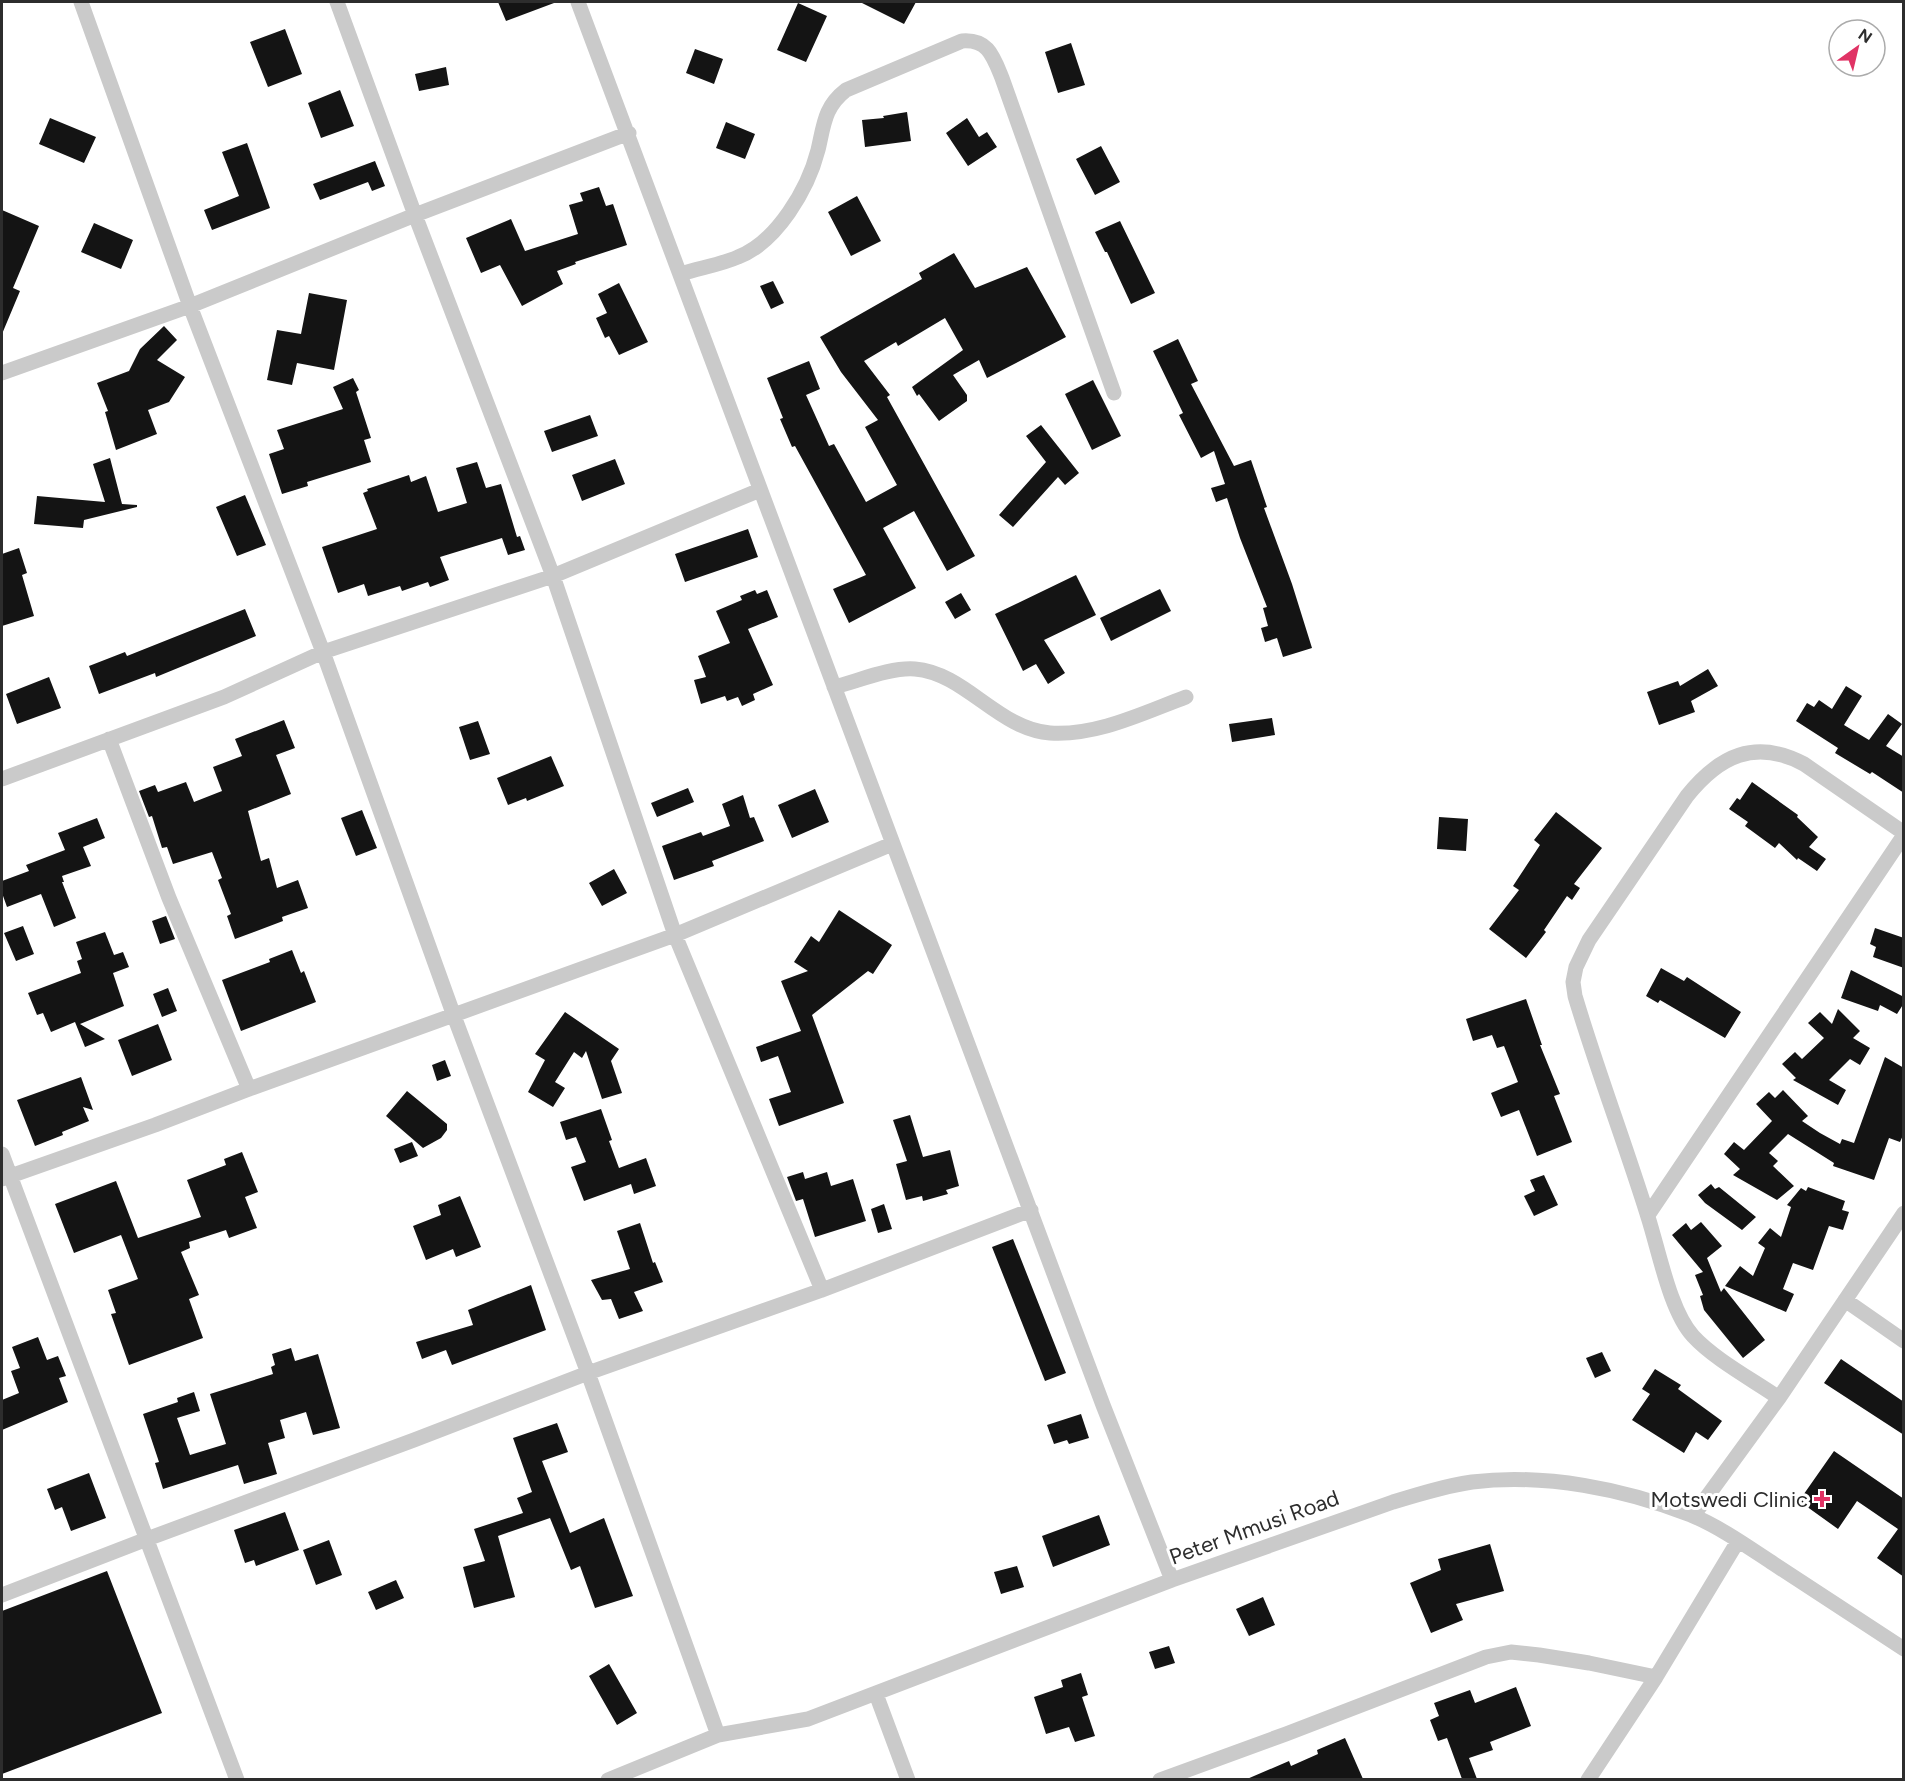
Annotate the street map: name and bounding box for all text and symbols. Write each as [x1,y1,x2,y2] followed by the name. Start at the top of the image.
[1827,18,1887,78] north arrow
[1855,25,1876,47] text: N
[1166,1484,1343,1571] street label: Peter Mmusi Road
[1651,1486,1808,1513] place label: Motswedi Clinic
[1813,1490,1831,1508] marker: Motswedi Clinic

